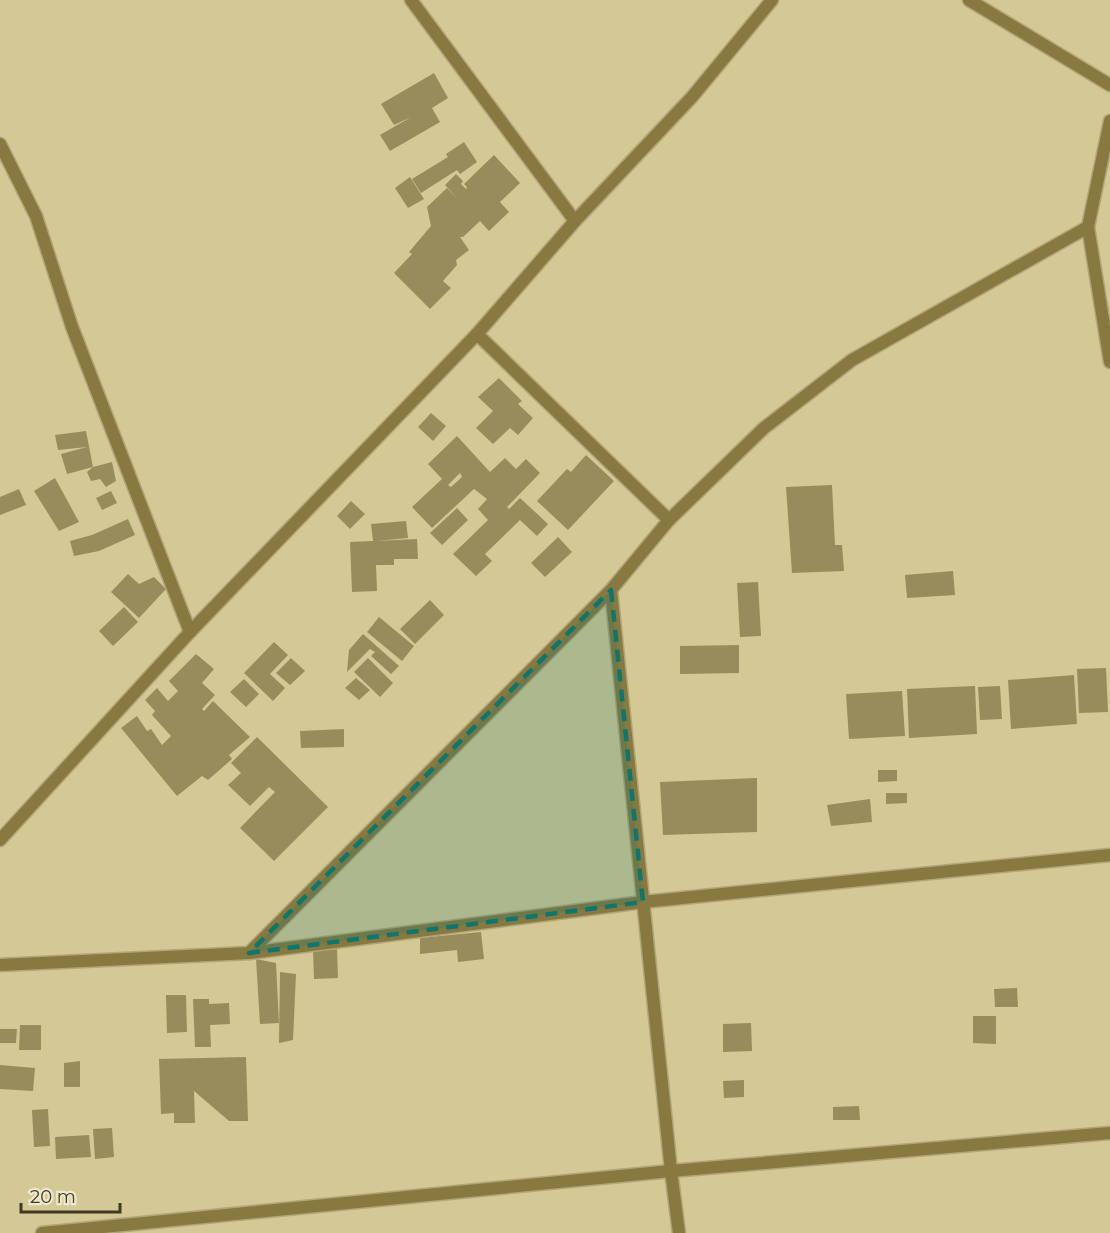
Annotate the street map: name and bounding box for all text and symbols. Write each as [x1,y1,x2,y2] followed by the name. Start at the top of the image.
[21,1176,120,1214] scale bar
[30,1186,76,1208] text: 20 m

